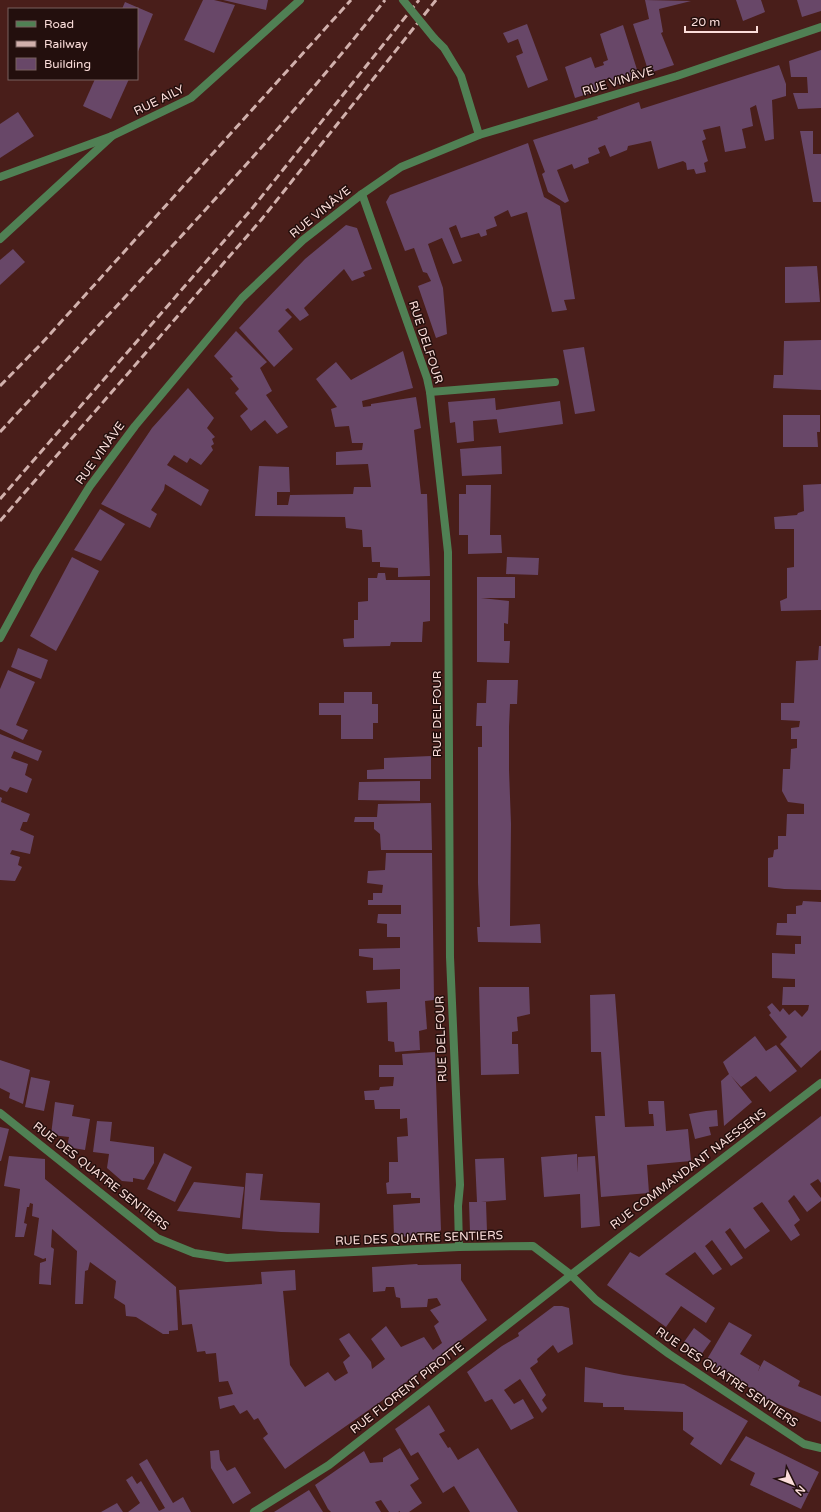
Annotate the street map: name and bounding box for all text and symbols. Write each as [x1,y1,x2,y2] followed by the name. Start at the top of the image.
[8,8,138,80] legend
[685,8,757,34] scale bar
[691,15,720,29] text: 20 m
[44,17,74,31] text: Road
[44,37,88,51] text: Railway
[44,57,91,71] text: Building
[580,63,656,99] street label: RUE VINÂVE
[132,82,187,118] street label: RUE AILY
[287,183,354,241] street label: RUE VINÂVE
[406,299,446,385] street label: RUE DELFOUR
[73,419,128,487] street label: RUE VINÂVE
[430,671,444,757] street label: RUE DELFOUR
[432,996,450,1082] street label: RUE DELFOUR
[607,1106,769,1232] street label: RUE COMMANDANT NAESSENS
[30,1119,172,1233] street label: RUE DES QUATRE SENTIERS
[335,1228,503,1248] street label: RUE DES QUATRE SENTIERS
[653,1324,801,1430] street label: RUE DES QUATRE SENTIERS
[347,1339,467,1437] street label: RUE FLORENT PIROTTE
[773,1464,813,1504] north arrow
[792,1483,808,1498] text: N

